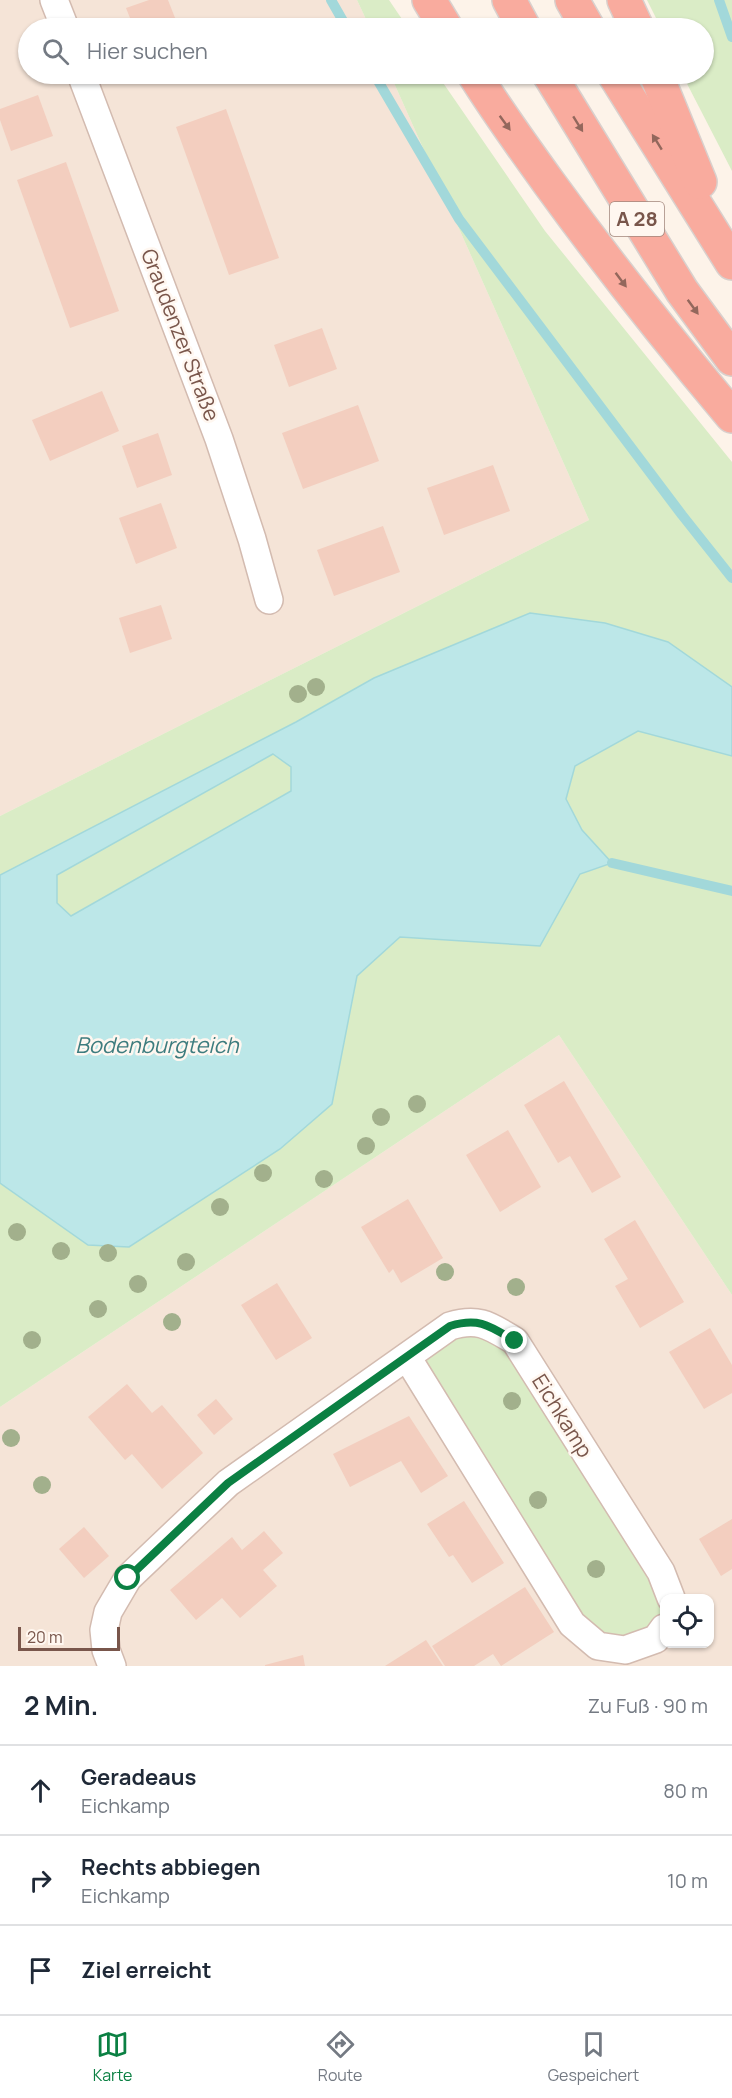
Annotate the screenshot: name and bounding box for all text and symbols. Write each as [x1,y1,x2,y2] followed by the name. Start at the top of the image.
[18,18,714,84] search box
[39,35,72,68] icon: search
[87,36,208,66] text: Hier suchen
[499,114,511,130] one-way arrow
[573,116,584,132] one-way arrow
[651,134,662,150] one-way arrow
[610,202,664,236] road number: A 28
[135,245,227,425] street label: Graudenzer Straße
[614,272,626,287] one-way arrow
[687,299,699,314] one-way arrow
[75,1030,240,1060] water label: Bodenburgteich
[501,1327,527,1353] route end
[526,1368,599,1462] street label: Eichkamp
[114,1564,140,1590] route start
[660,1594,714,1648] map controls
[660,1594,714,1648] button: locate
[18,1624,120,1652] scale bar
[27,1626,63,1648] text: 20 m
[24,1687,98,1723] text: 2 Min.
[588,1692,708,1719] text: Zu Fuß · 90 m
[81,1762,196,1792] text: Geradeaus
[24,1774,57,1807] icon: ahead
[663,1777,708,1804] text: 80 m
[81,1792,170,1819] text: Eichkamp
[81,1852,260,1882] text: Rechts abbiegen
[24,1864,57,1897] icon: right
[667,1867,708,1894] text: 10 m
[81,1882,170,1909] text: Eichkamp
[24,1954,57,1987] icon: arrive
[81,1955,212,1985] text: Ziel erreicht
[93,2028,132,2086] tab: Karte
[318,2028,362,2086] tab: Route
[548,2028,639,2086] tab: Gespeichert

